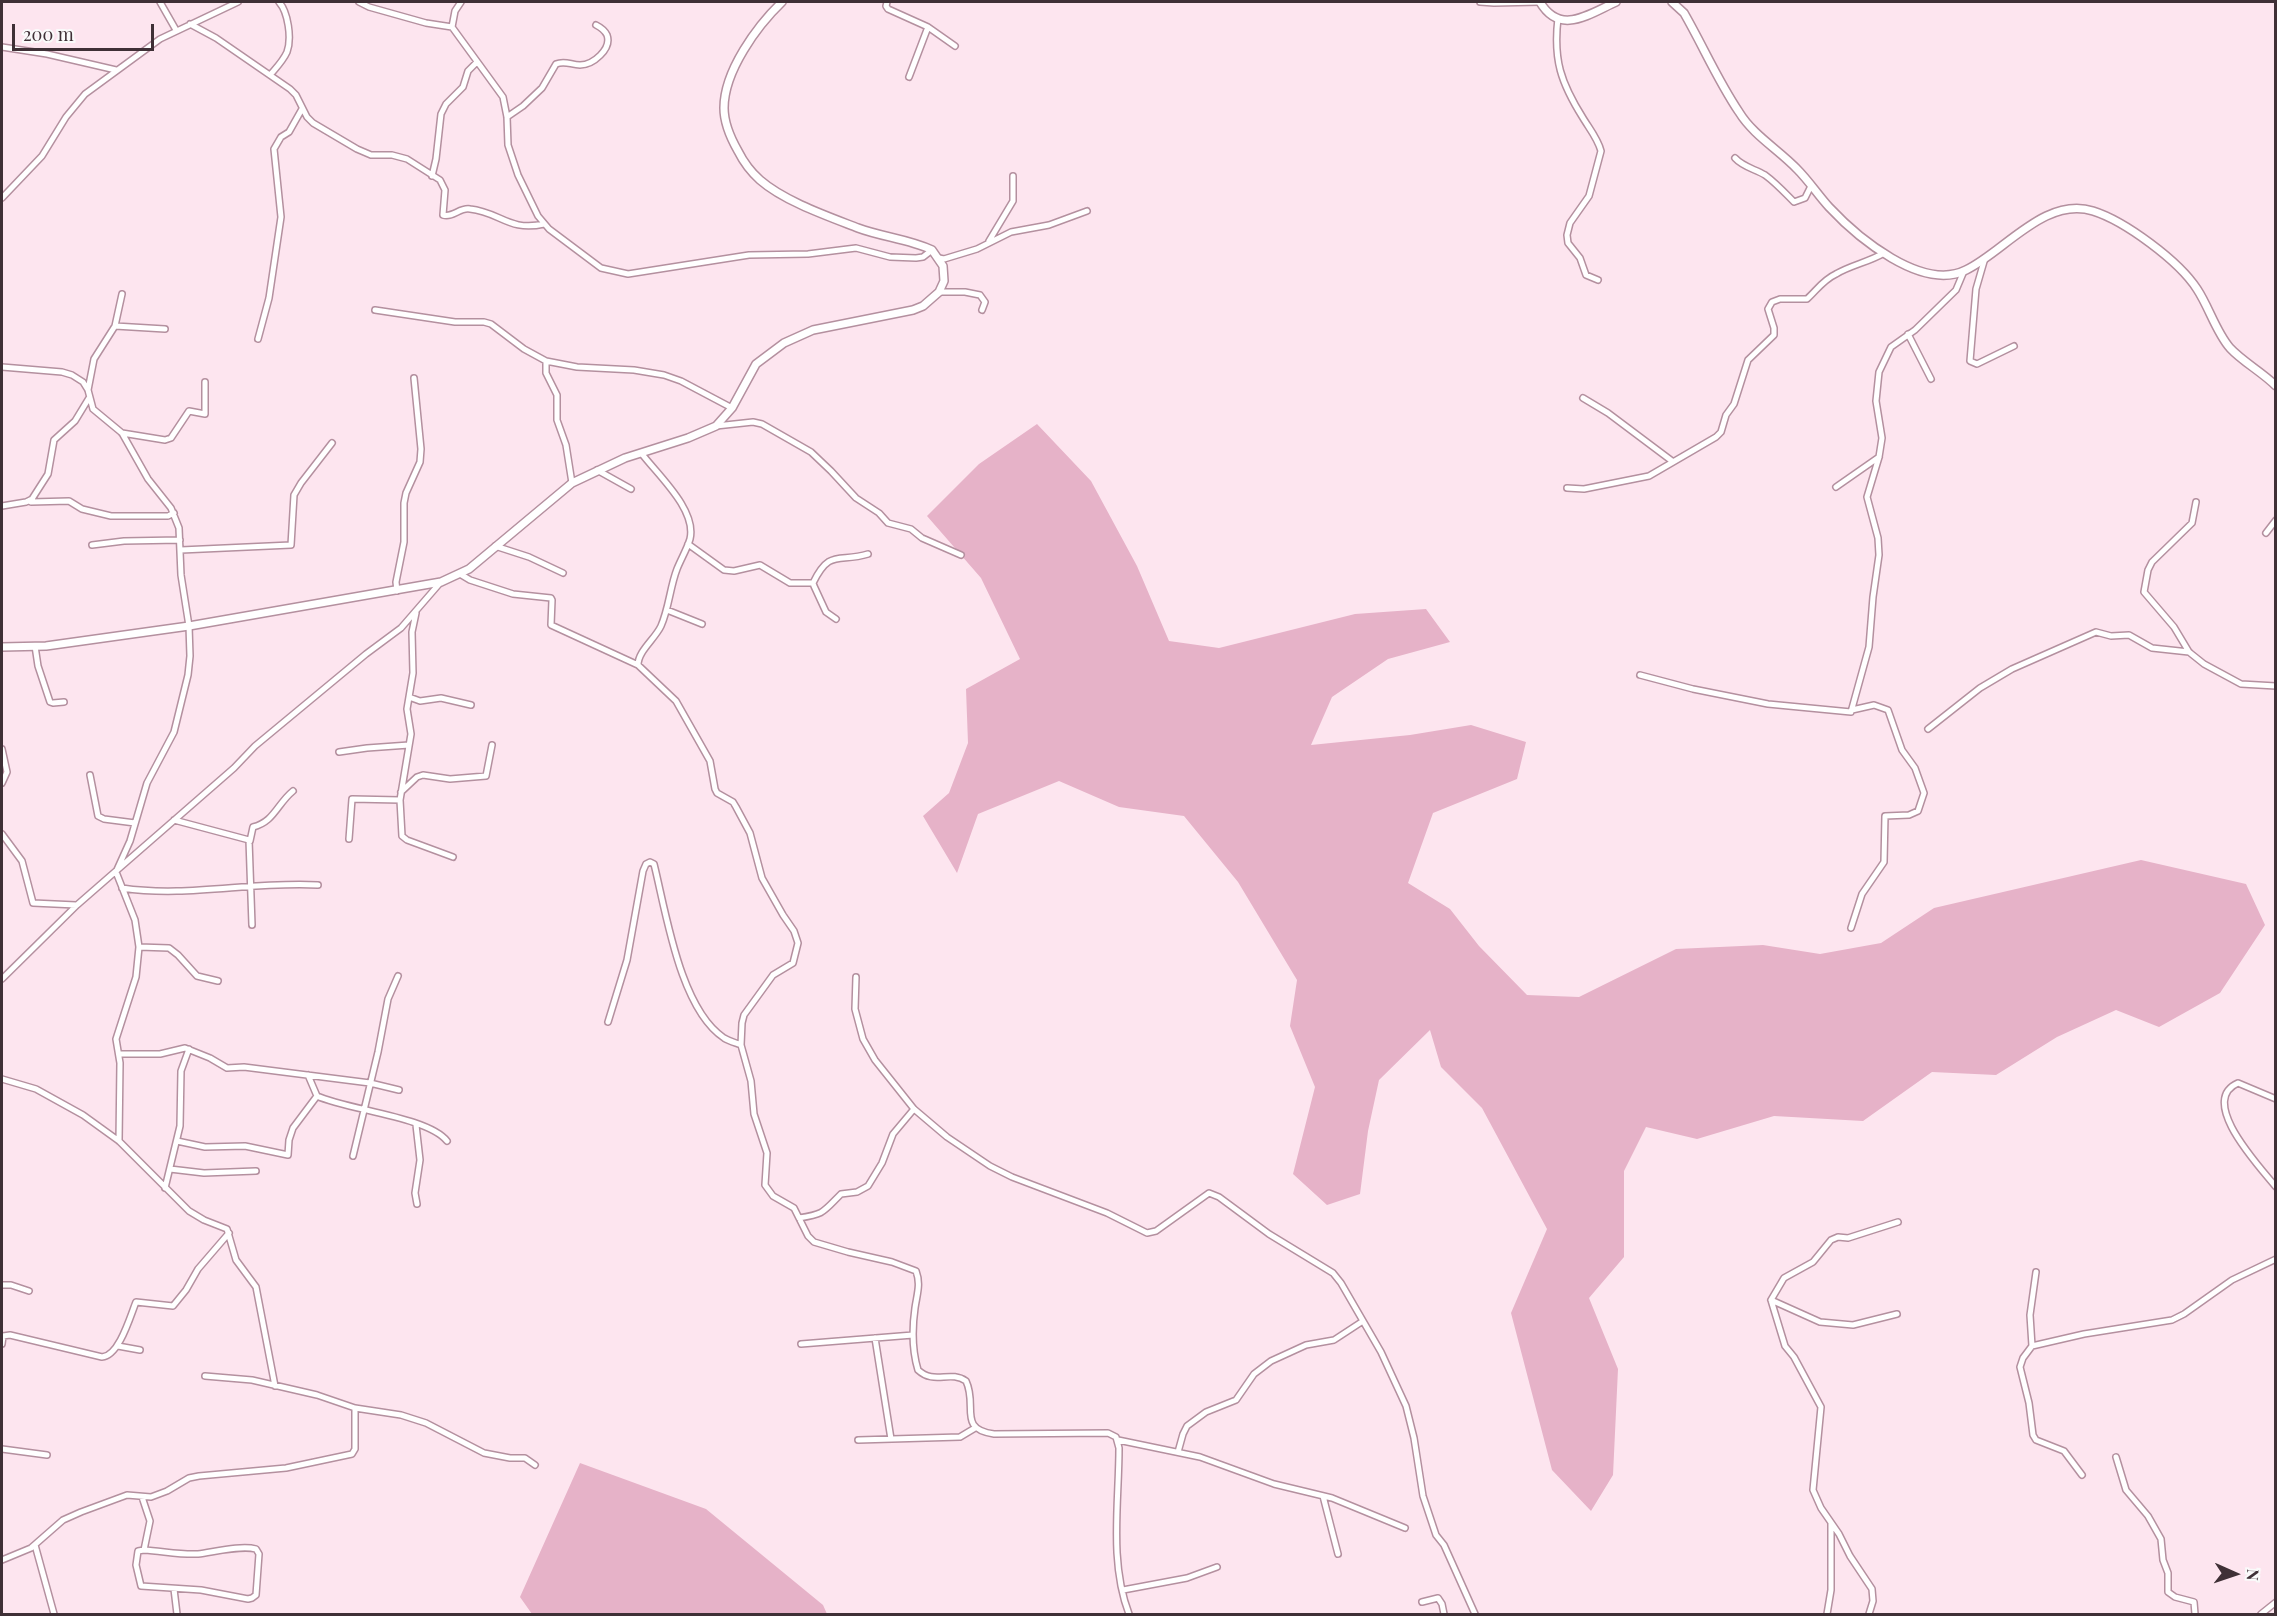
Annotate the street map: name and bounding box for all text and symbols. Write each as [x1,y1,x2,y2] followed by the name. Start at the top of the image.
[15,12,158,50] scale bar
[23,22,74,46] text: 200 m
[2205,1544,2265,1604] north arrow
[2243,1569,2264,1581] text: N

